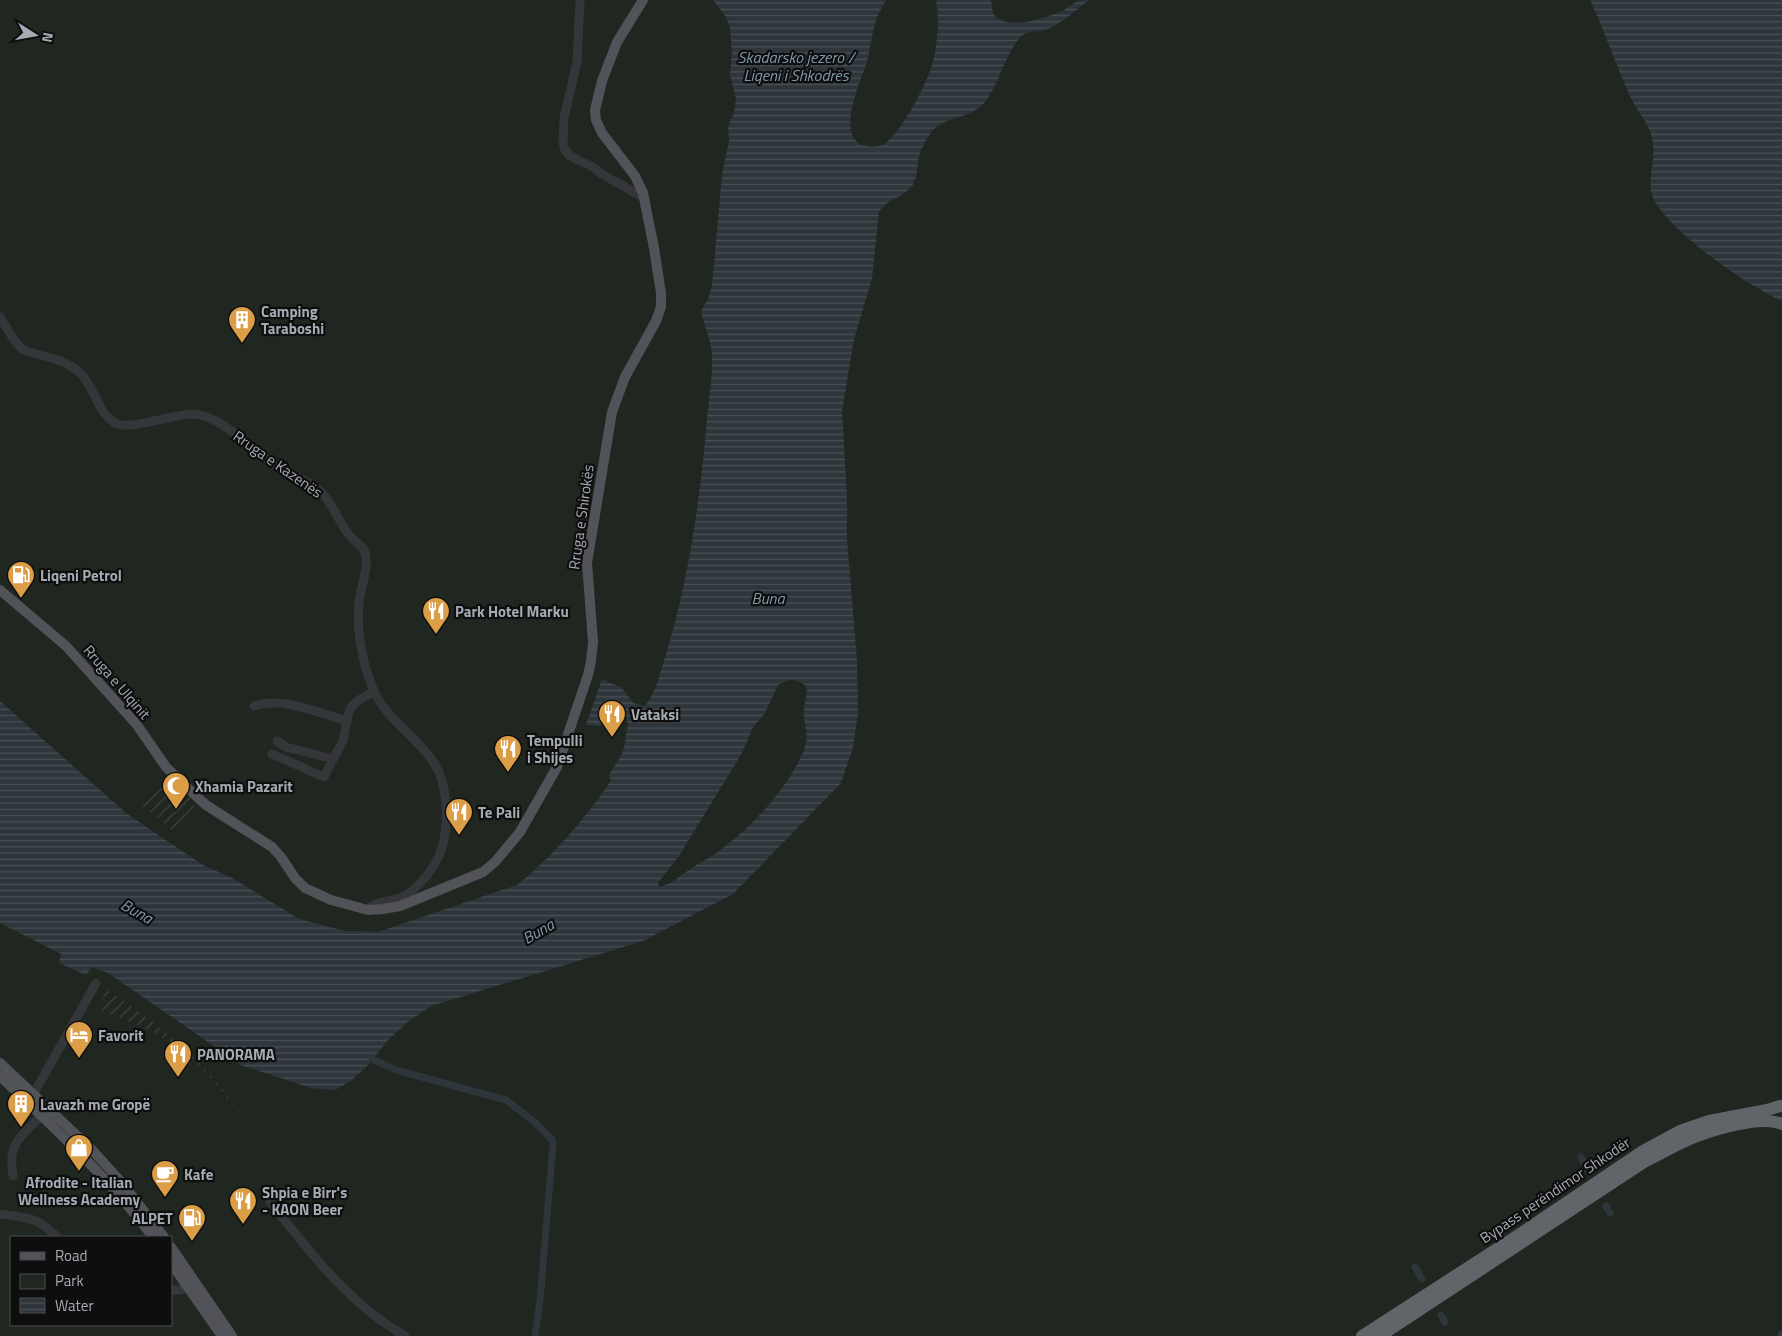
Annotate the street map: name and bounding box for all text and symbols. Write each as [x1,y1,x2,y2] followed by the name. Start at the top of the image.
[10,10,60,60] north arrow
[37,31,59,44] text: N
[738,45,857,87] water label: Skadarsko jezero / Liqeni i Shkodrës
[261,300,324,340] place label: Camping Taraboshi
[227,305,257,344] building icon: Camping Taraboshi
[228,425,328,503] street label: Rruga e Kazenës
[562,463,600,571] street label: Rruga e Shirokës
[6,560,36,599] fuel station icon: Liqeni Petrol
[40,564,122,587] place label: Liqeni Petrol
[751,586,786,610] water label: Buna
[421,596,451,635] restaurant icon: Park Hotel Marku
[455,600,569,623] place label: Park Hotel Marku
[78,639,157,725] street label: Rruga e Ulqinit
[597,699,627,738] restaurant icon: Vataksi
[631,703,679,726] place label: Vataksi
[527,729,583,769] place label: Tempulli i Shijes
[493,734,523,773] restaurant icon: Tempulli i Shijes
[161,771,191,810] mosque icon: Xhamia Pazarit
[195,775,293,798] place label: Xhamia Pazarit
[444,797,474,836] restaurant icon: Te Pali
[478,801,520,824] place label: Te Pali
[117,892,158,930] water label: Buna
[518,912,559,950] water label: Buna
[64,1020,94,1059] hotel icon: Favorit
[98,1024,144,1047] place label: Favorit
[163,1039,193,1078] restaurant icon: PANORAMA
[197,1043,275,1066] place label: PANORAMA
[6,1089,36,1128] building icon: Lavazh me Gropë
[40,1093,151,1116] place label: Lavazh me Gropë
[1475,1131,1635,1249] street label: Bypass perëndimor Shkodër
[64,1133,94,1172] shop icon: Afrodite - Italian Wellness Academy
[150,1159,180,1198] cafe icon: Kafe
[184,1163,214,1186] place label: Kafe
[18,1171,141,1211] place label: Afrodite - Italian Wellness Academy
[262,1181,347,1221] place label: Shpia e Birr's - KAON Beer
[228,1186,258,1225] restaurant icon: Shpia e Birr's - KAON Beer
[177,1203,207,1242] fuel station icon: ALPET
[132,1207,173,1230] place label: ALPET
[10,1236,172,1326] legend
[55,1244,87,1267] text: Road
[55,1269,84,1292] text: Park
[55,1294,94,1317] text: Water

